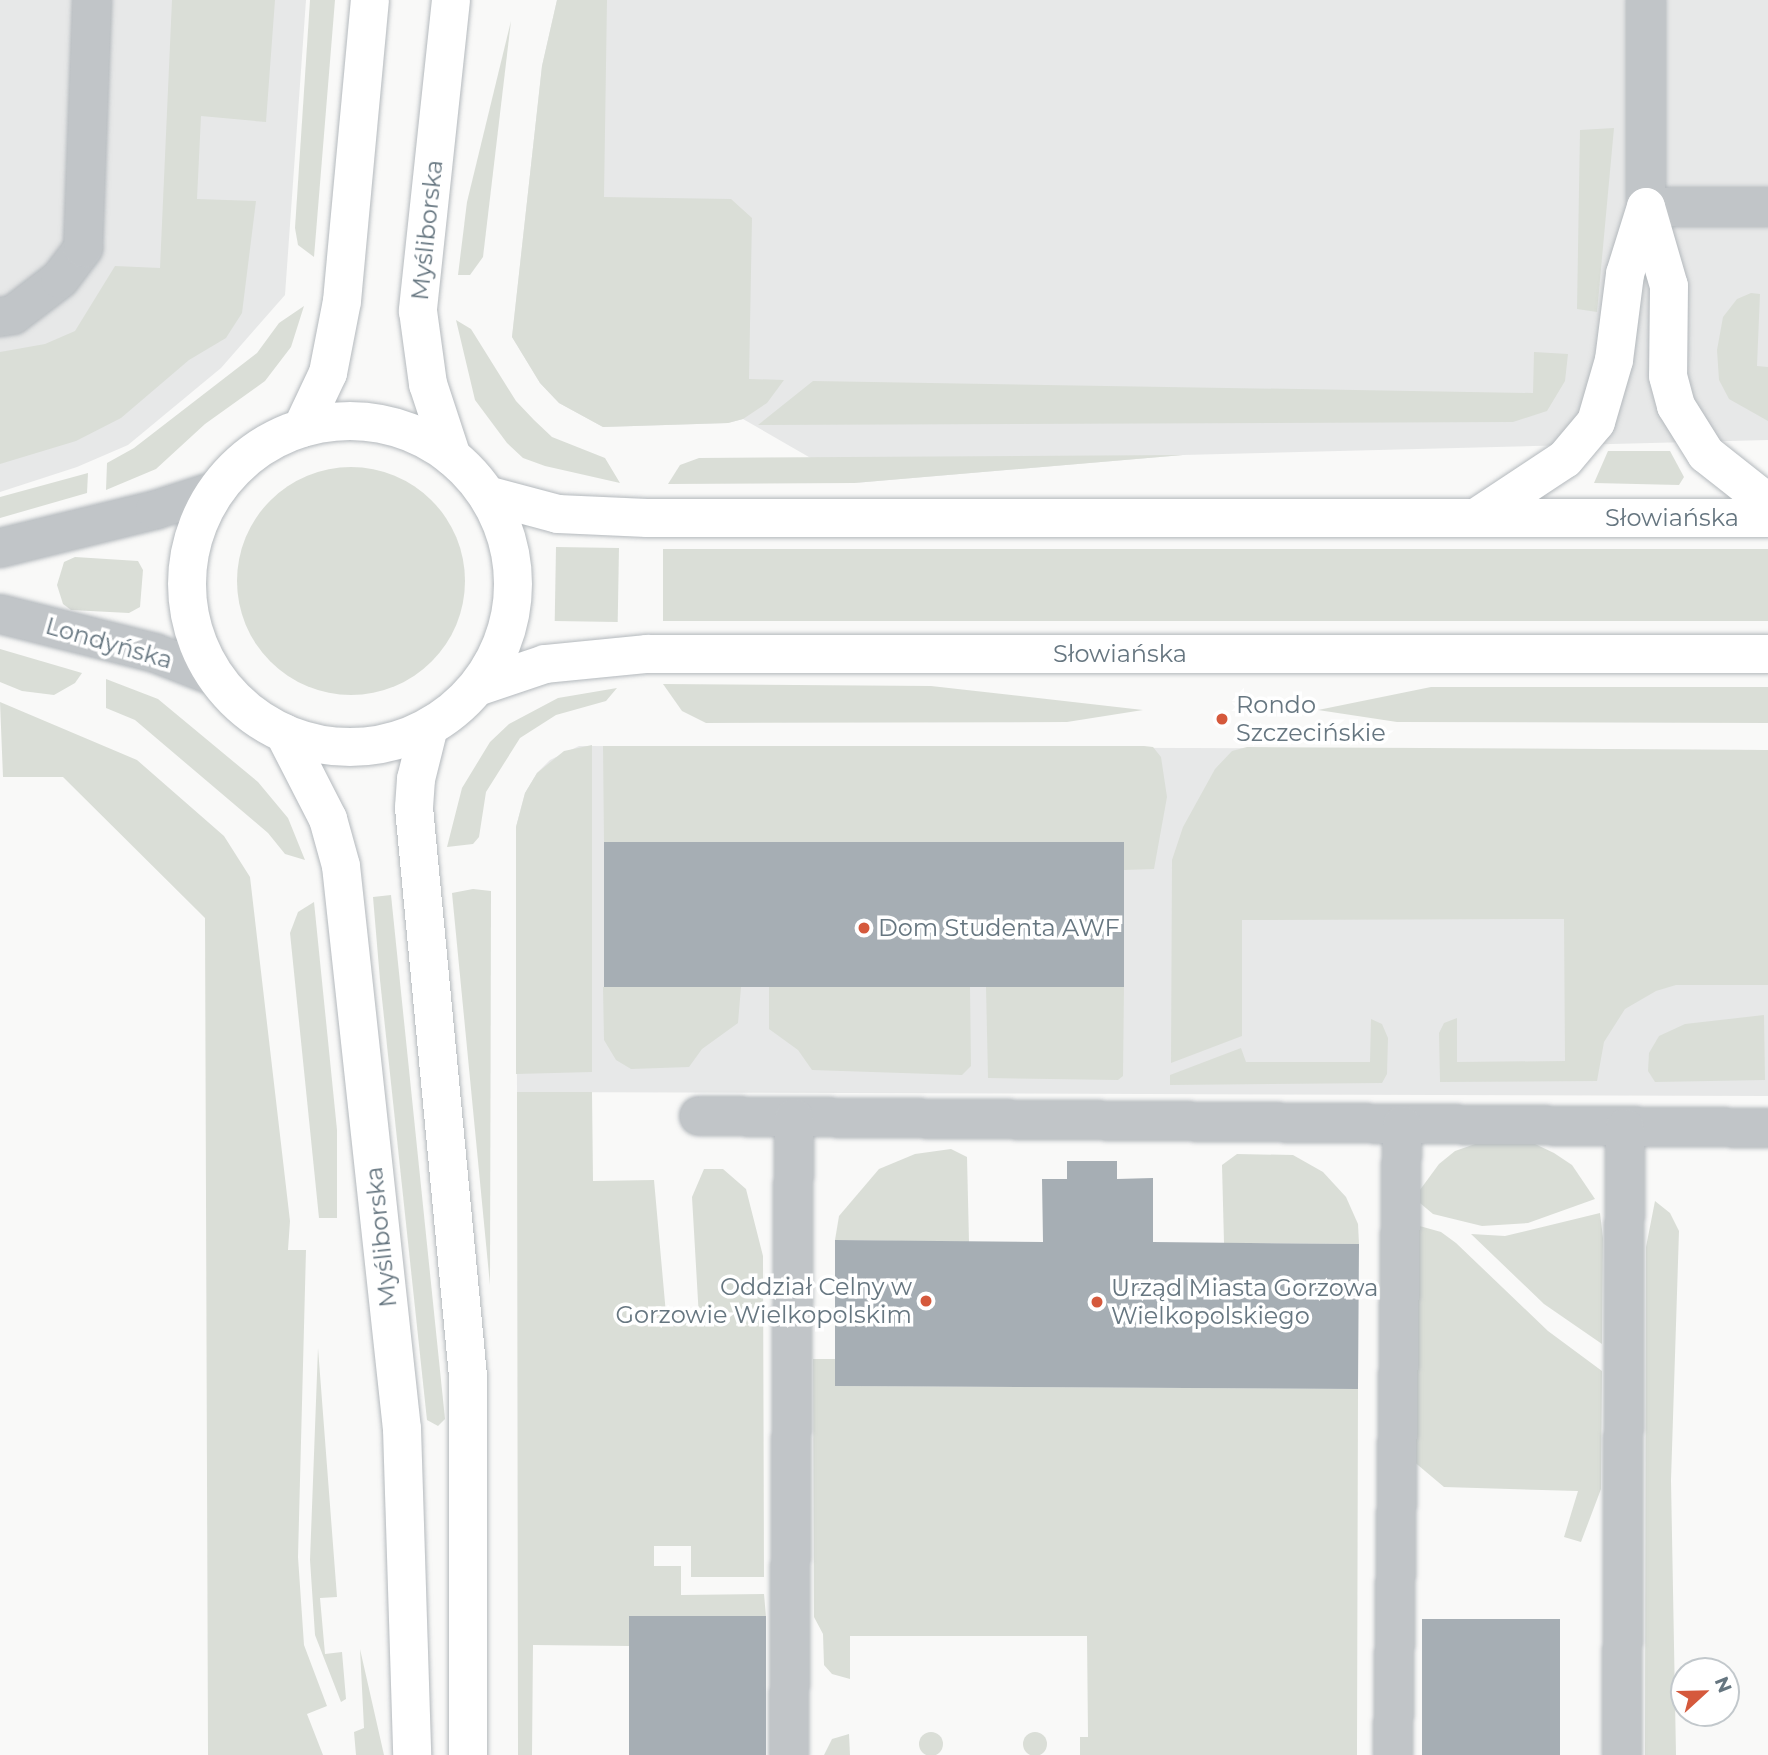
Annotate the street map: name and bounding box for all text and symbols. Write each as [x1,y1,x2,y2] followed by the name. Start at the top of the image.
[405,158,449,302] street label: Myśliborska
[1605,504,1739,532] street label: Słowiańska
[42,611,176,675] street label: Londyńska
[1053,640,1187,668] street label: Słowiańska
[1236,691,1386,747] place label: Rondo Szczecińskie
[1214,711,1230,727] marker: Rondo Szczecińskie
[878,914,1120,942] place label: Dom Studenta AWF
[856,920,872,936] marker: Dom Studenta AWF
[359,1165,403,1309] street label: Myśliborska
[615,1273,912,1329] place label: Oddział Celny w Gorzowie Wielkopolskim
[1111,1274,1378,1330] place label: Urząd Miasta Gorzowa Wielkopolskiego
[918,1293,934,1309] marker: Oddział Celny w Gorzowie Wielkopolskim
[1089,1294,1105,1310] marker: Urząd Miasta Gorzowa Wielkopolskiego
[1670,1657,1740,1727] north arrow
[1710,1673,1737,1696] text: N

